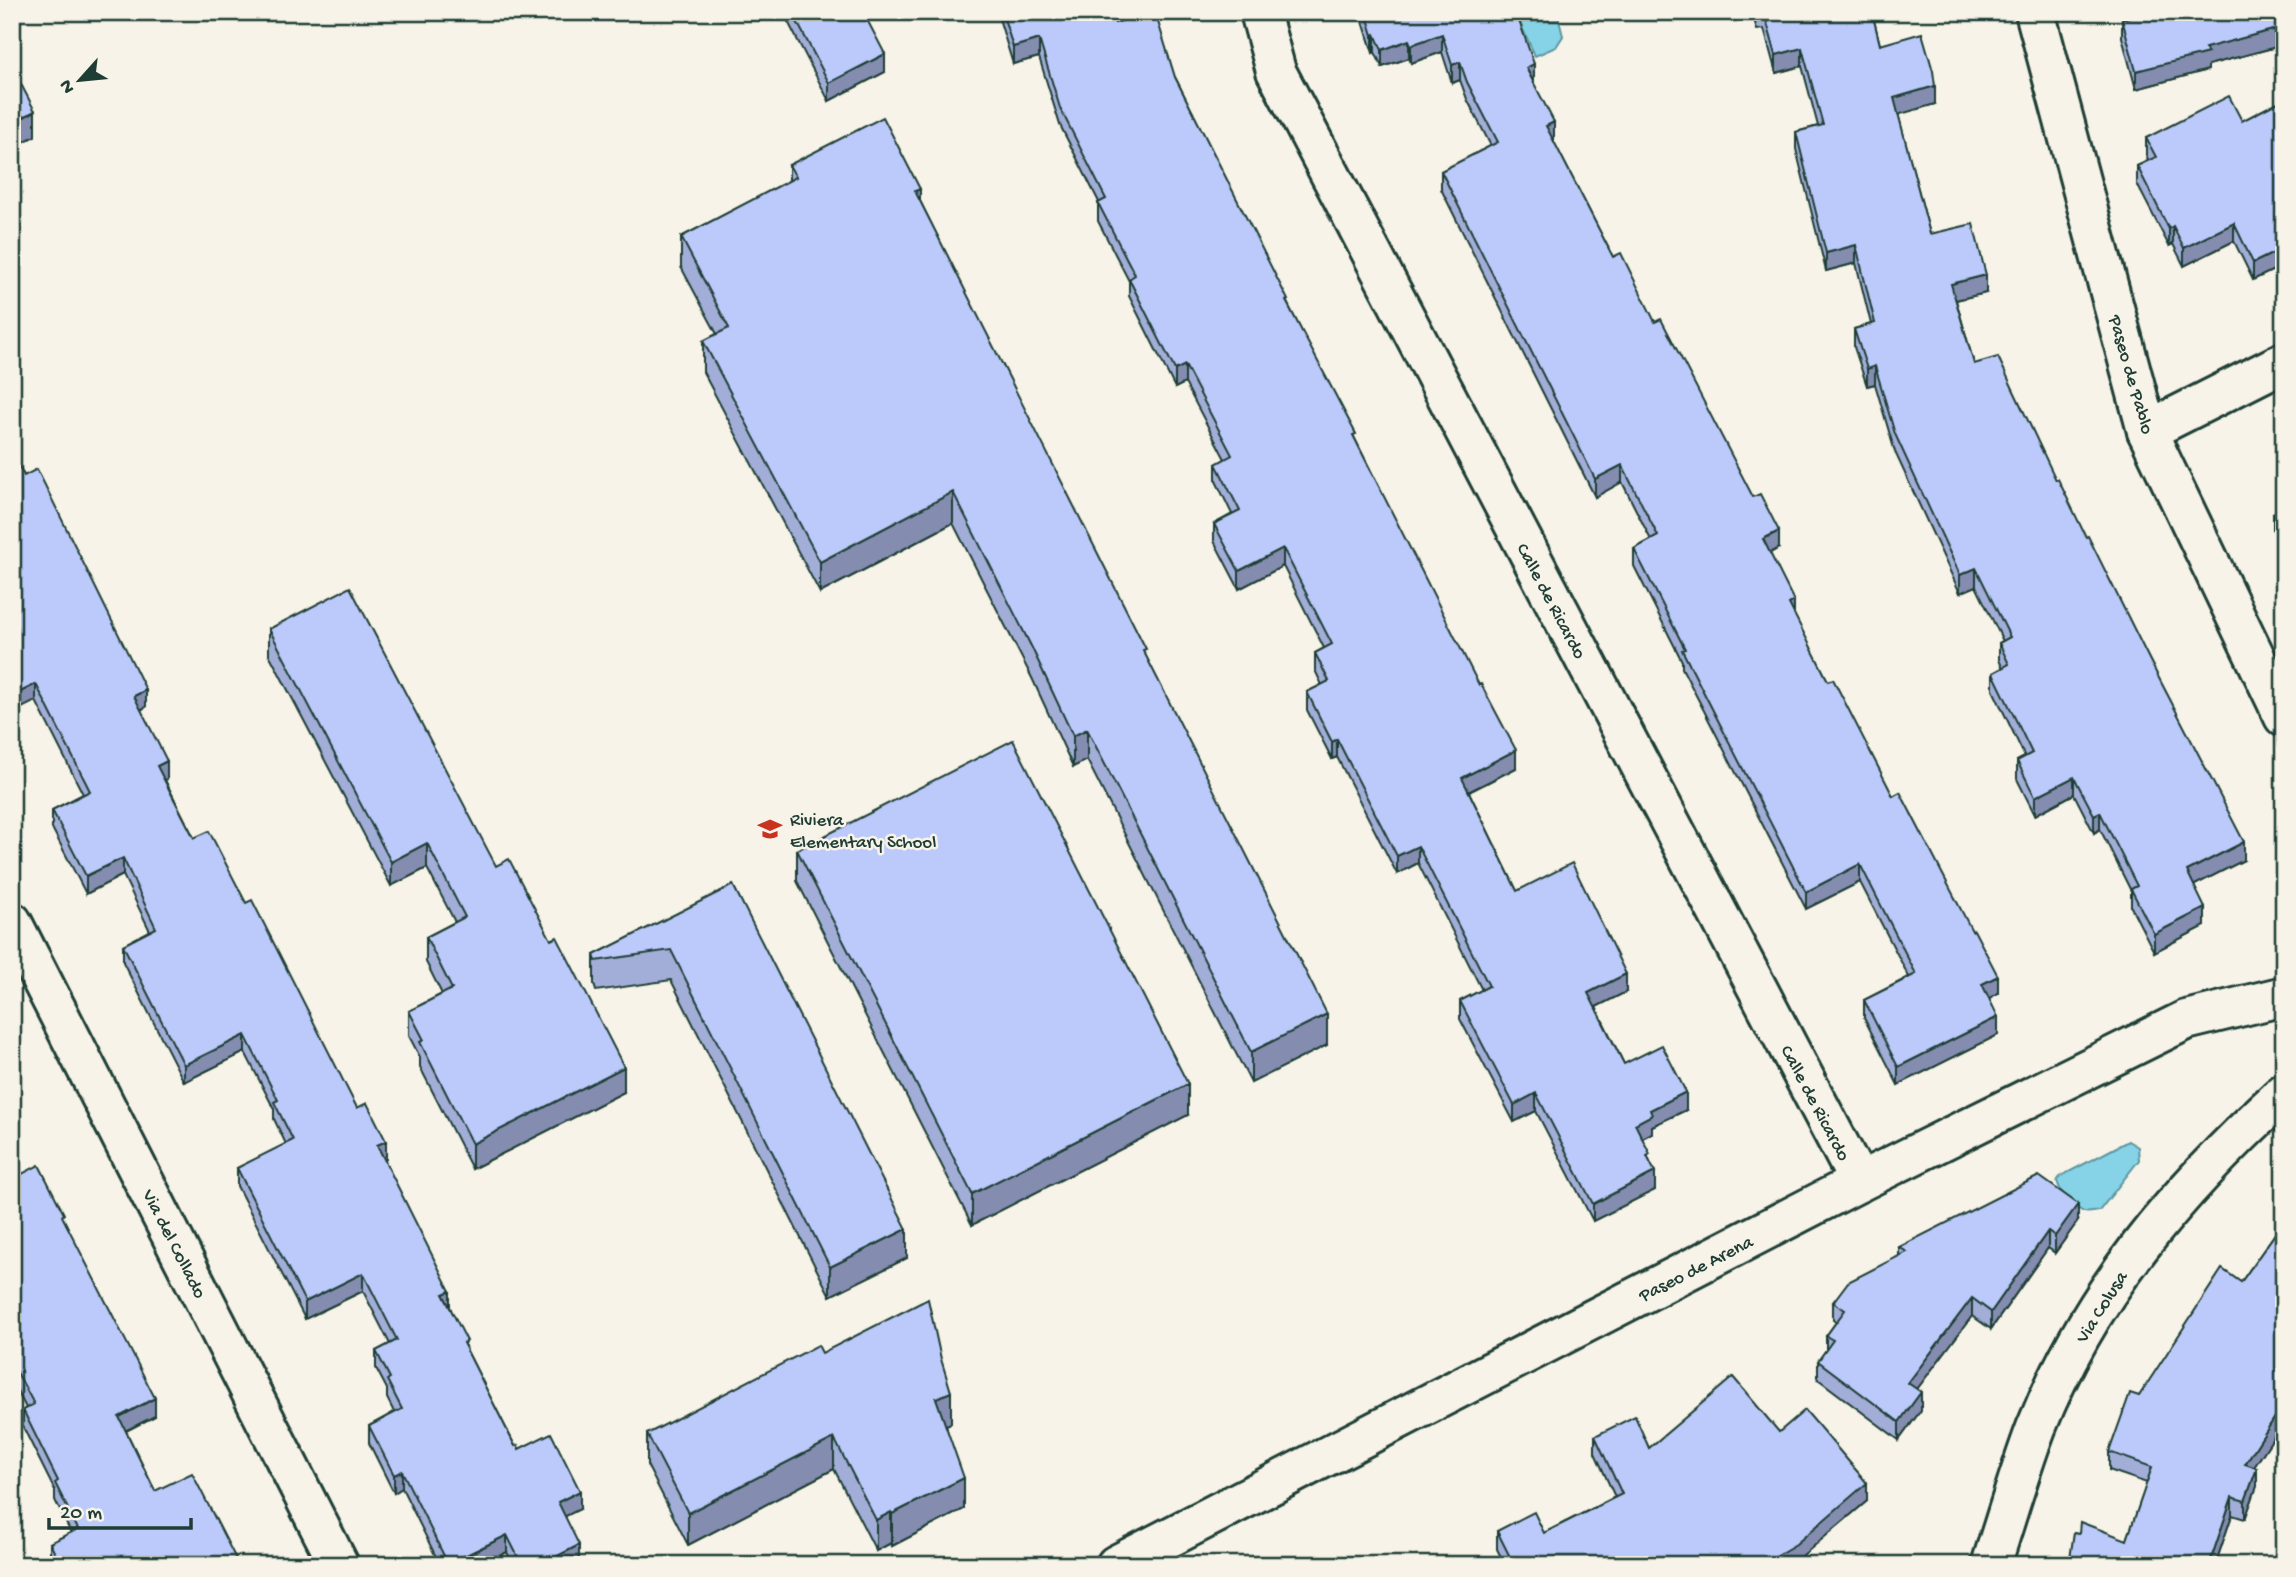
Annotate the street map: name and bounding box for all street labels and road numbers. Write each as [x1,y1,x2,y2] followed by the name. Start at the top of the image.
[2101,312,2158,437] street label: Paseo de Pablo
[1510,540,1590,664] street label: Calle de Ricardo
[1774,1042,1854,1166] street label: Calle de Ricardo
[135,1185,210,1303] street label: Via del Collado
[1635,1231,1759,1309] street label: Paseo de Arena
[2071,1266,2135,1349] street label: Via Colusa

